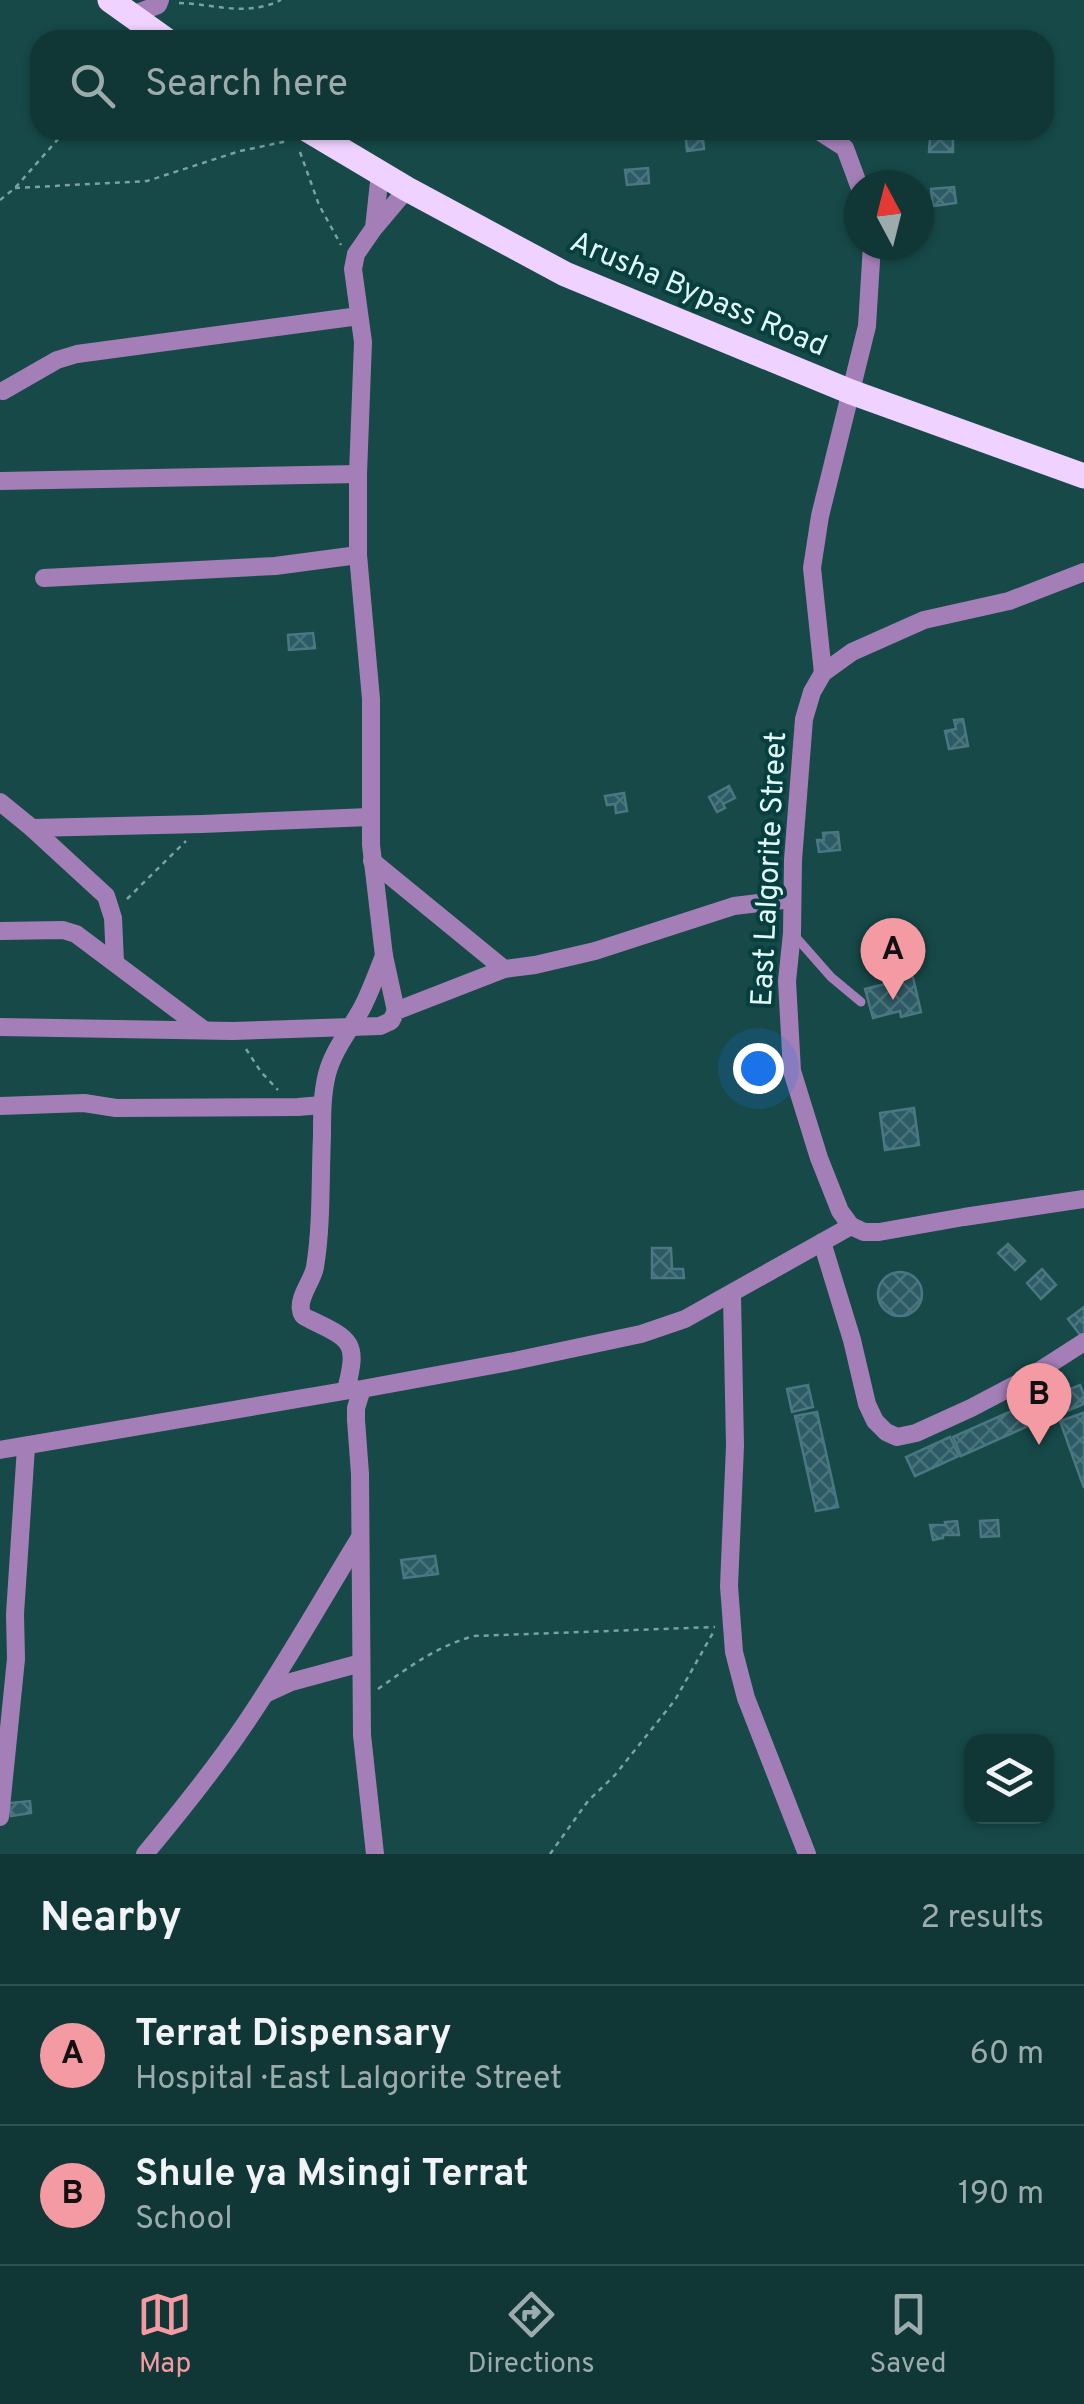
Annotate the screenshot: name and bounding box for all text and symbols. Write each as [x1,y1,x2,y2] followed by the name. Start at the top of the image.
[30,30,1054,140] search box
[65,58,120,113] icon: search
[145,61,348,110] text: Search here
[844,170,934,260] north arrow
[564,224,832,366] street label: Arusha Bypass Road
[745,731,796,1008] street label: East Lalgorite Street
[860,918,926,1000] pin: A
[733,1043,784,1094] your location
[1006,1362,1072,1445] pin: B
[964,1734,1054,1824] map controls
[964,1734,1054,1824] button: layers
[40,1893,182,1946] text: Nearby
[920,1899,1044,1939] text: 2 results
[135,2011,452,2060] text: Terrat Dispensary
[61,2035,84,2075] text: A
[970,2035,1044,2075] text: 60 m
[135,2060,562,2100] text: Hospital · East Lalgorite Street
[135,2151,529,2200] text: Shule ya Msingi Terrat
[61,2175,84,2215] text: B
[958,2175,1044,2215] text: 190 m
[135,2200,233,2240] text: School
[137,2287,192,2383] tab: Map
[467,2287,595,2383] tab: Directions
[870,2287,947,2383] tab: Saved

